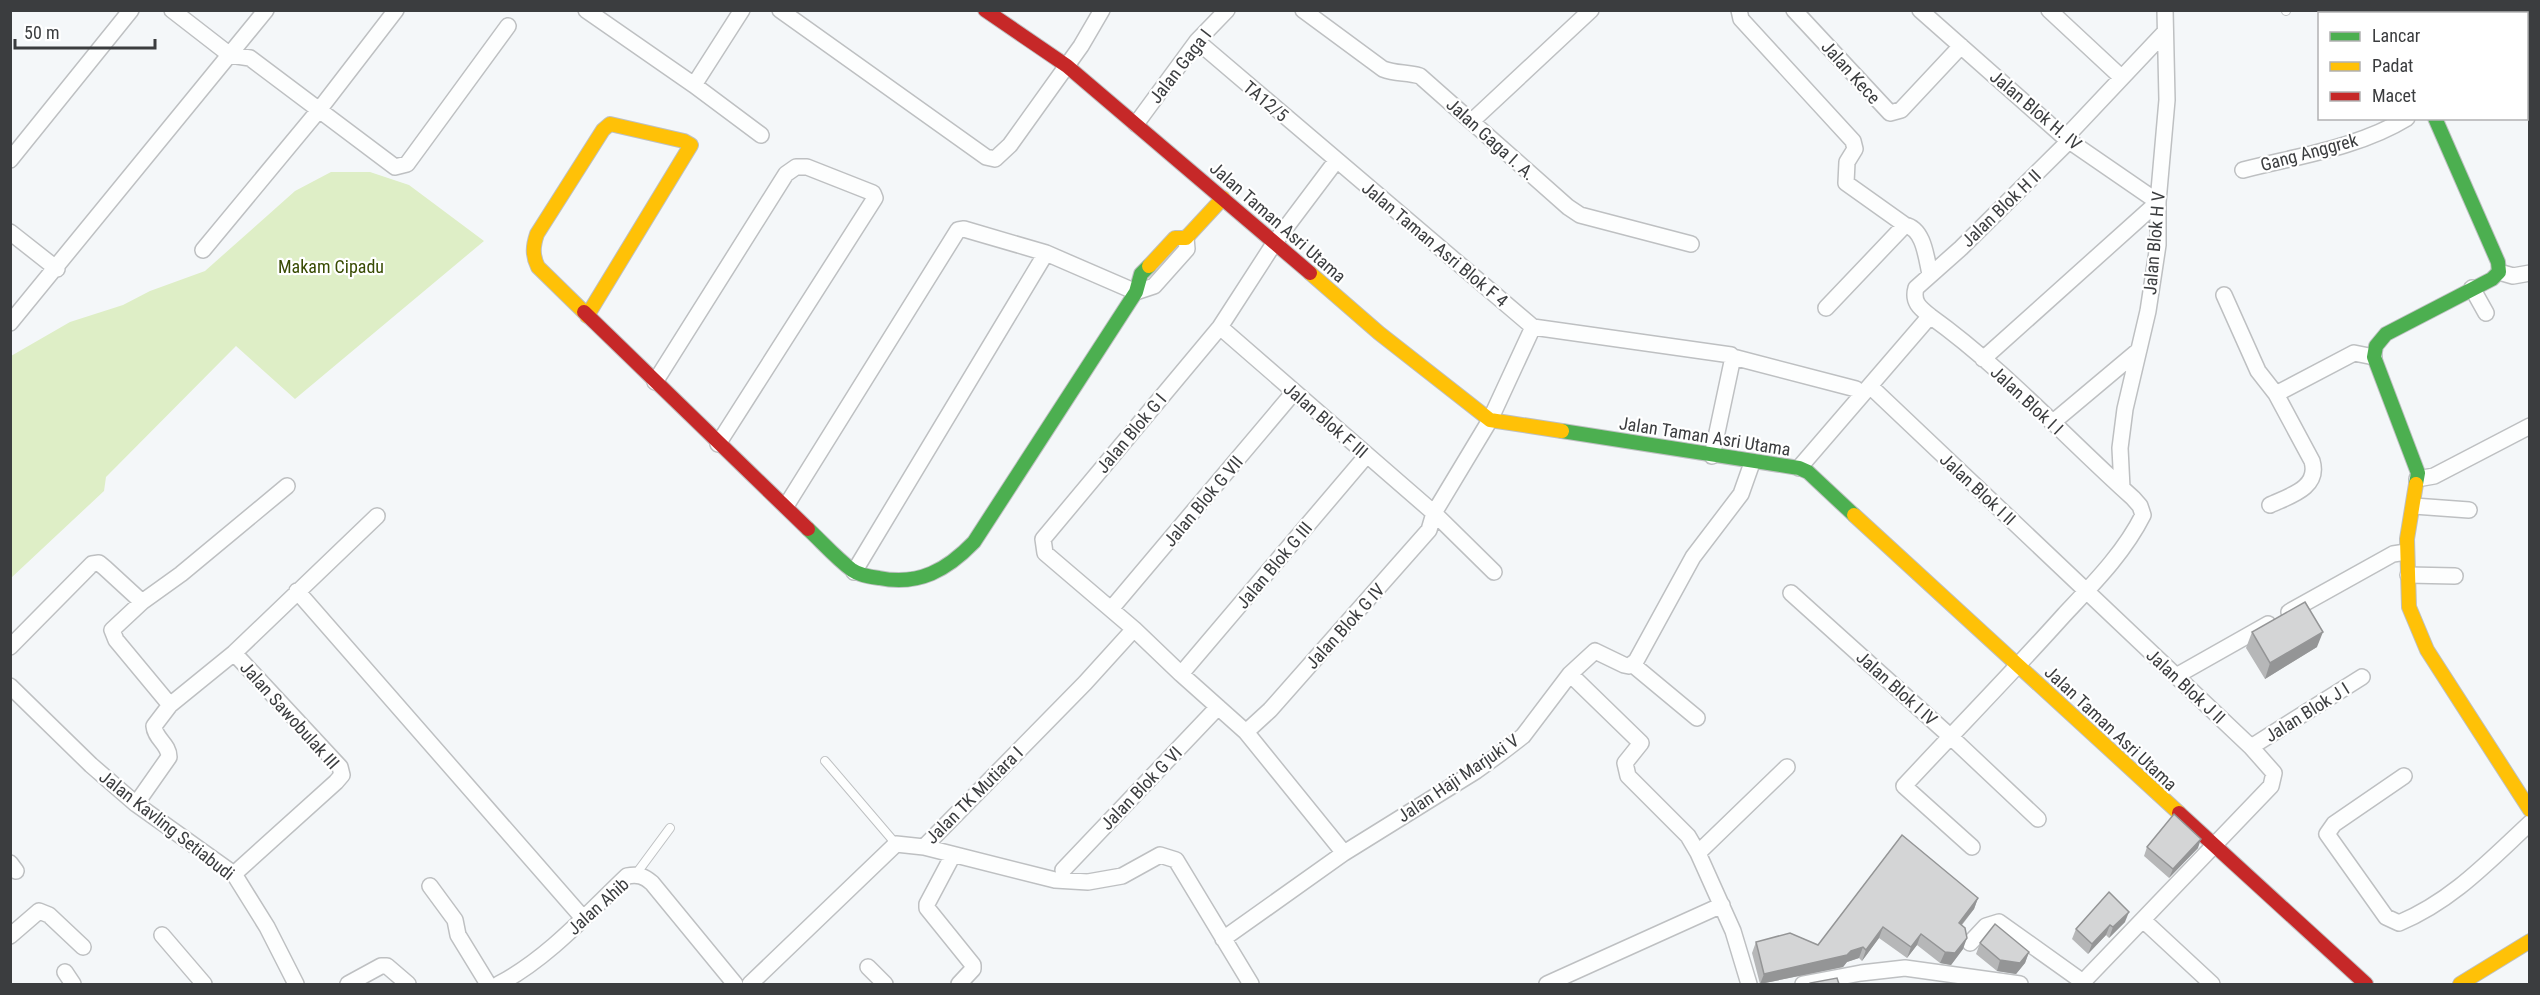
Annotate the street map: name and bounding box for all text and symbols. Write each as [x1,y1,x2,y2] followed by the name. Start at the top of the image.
[15,12,154,50] scale bar
[2318,12,2528,120] legend
[24,22,59,43] text: 50 m
[1145,25,1215,107] street label: Jalan Gaga I
[2372,25,2421,46] text: Lancar
[1817,36,1885,108] street label: Jalan Kece
[2372,55,2413,76] text: Padat
[1986,66,2086,154] street label: Jalan Blok H. IV
[1239,76,1293,126] street label: TA12/5
[2372,85,2416,106] text: Macet
[1442,94,1540,184] street label: Jalan Gaga I. A.
[2258,129,2360,175] street label: Gang Anggrek
[1206,157,1350,287] street label: Jalan Taman Asri Utama
[1957,165,2045,251] street label: Jalan Blok H II
[1358,177,1512,311] street label: Jalan Taman Asri Blok F 4
[2139,191,2169,295] street label: Jalan Blok H V
[278,256,384,277] park label: Makam Cipadu
[1986,361,2068,439] street label: Jalan Blok I I
[1280,378,1372,462] street label: Jalan Blok F III
[1092,389,1170,477] street label: Jalan Blok G I
[1618,412,1792,460] street label: Jalan Taman Asri Utama
[1936,449,2020,529] street label: Jalan Blok I II
[1159,451,1247,551] street label: Jalan Blok G VII
[1232,517,1316,613] street label: Jalan Blok G III
[1301,579,1389,673] street label: Jalan Blok G IV
[2142,644,2230,728] street label: Jalan Blok J II
[1852,646,1942,730] street label: Jalan Blok I IV
[236,657,344,773] street label: Jalan Sawobulak III
[2041,661,2181,795] street label: Jalan Taman Asri Utama
[2261,678,2353,746] street label: Jalan Blok J I
[1393,730,1523,826] street label: Jalan Haji Marjuki V
[921,742,1027,848] street label: Jalan TK Mutiara I
[1096,742,1186,834] street label: Jalan Blok G VI
[95,766,239,884] street label: Jalan Kavling Setiabudi
[563,873,633,939] street label: Jalan Ahib

